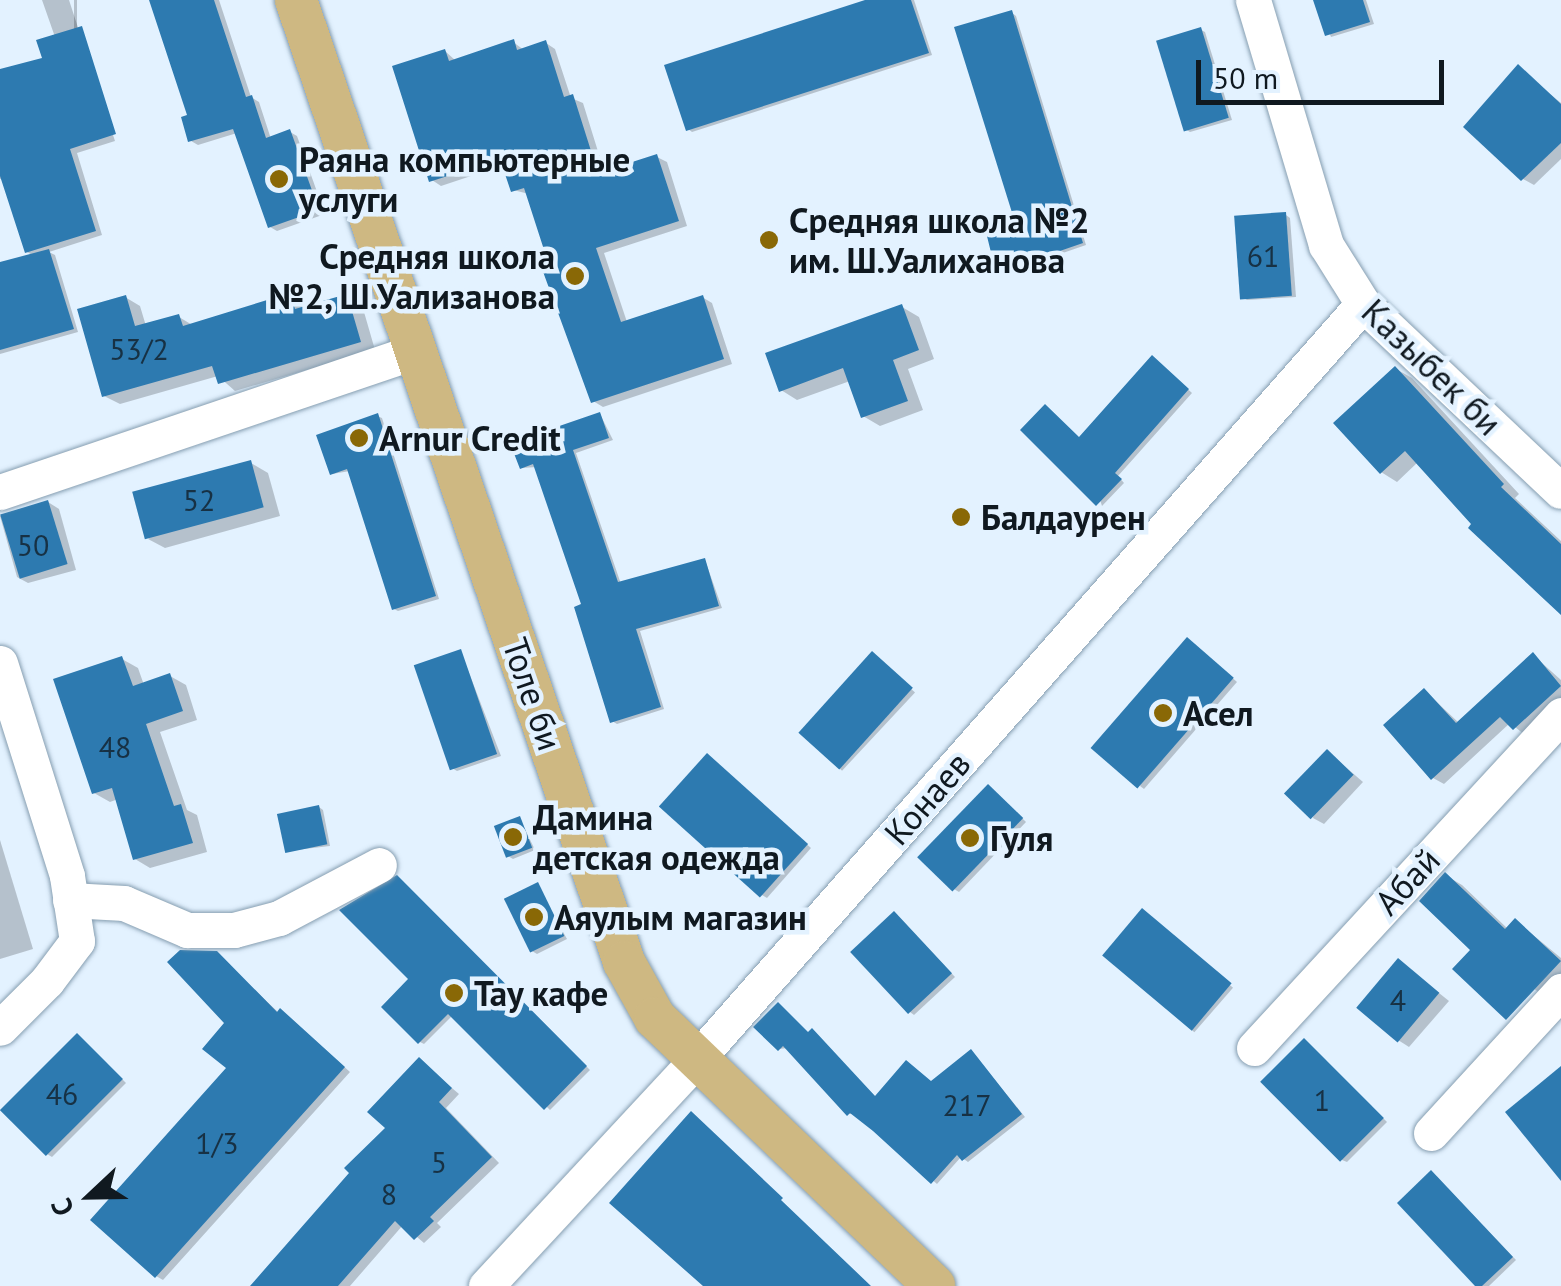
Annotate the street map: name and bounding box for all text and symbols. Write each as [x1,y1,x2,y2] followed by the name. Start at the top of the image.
[1201,40,1448,102] scale bar
[1213,58,1278,97] text: 50 m
[299,138,630,220] place label: Раяна компьютерные услуги
[268,168,290,190] marker: Раяна компьютерные услуги
[789,199,1089,281] place label: Средняя школа №2 им. Ш.Уалиханова
[758,229,780,251] marker: Средняя школа №2 им. Ш.Уалиханова
[266,235,555,317] place label: Средняя школа №2, Ш.Уализанова
[1247,238,1279,274] house number: 61
[564,265,586,287] marker: Средняя школа №2, Ш.Уализанова
[1353,290,1511,444] street label: Казыбек би
[109,331,169,367] house number: 53/2
[379,417,561,459] place label: Arnur Credit
[348,427,370,449] marker: Arnur Credit
[183,482,215,518] house number: 52
[981,496,1146,538] place label: Балдаурен
[950,506,972,528] marker: Балдаурен
[17,527,49,563] house number: 50
[494,632,572,756] street label: Толе би
[1183,692,1253,734] place label: Асел
[1152,702,1174,724] marker: Асел
[99,729,131,765] house number: 48
[875,743,979,853] street label: Конаев
[533,796,780,878] place label: Дамина детская одежда
[990,817,1053,859] place label: Гуля
[502,826,524,848] marker: Дамина детская одежда
[959,827,981,849] marker: Гуля
[1366,839,1448,923] street label: Абай
[554,896,807,938] place label: Аяулым магазин
[523,906,545,928] marker: Аяулым магазин
[474,972,609,1014] place label: Тау кафе
[443,982,465,1004] marker: Тау кафе
[1390,982,1406,1018] house number: 4
[46,1076,78,1112] house number: 46
[1314,1082,1330,1118] house number: 1
[942,1087,992,1123] house number: 217
[195,1125,239,1161] house number: 1/3
[431,1144,447,1180] house number: 5
[40,1146,140,1246] north arrow
[381,1176,397,1212] house number: 8
[42,1193,82,1222] text: С

